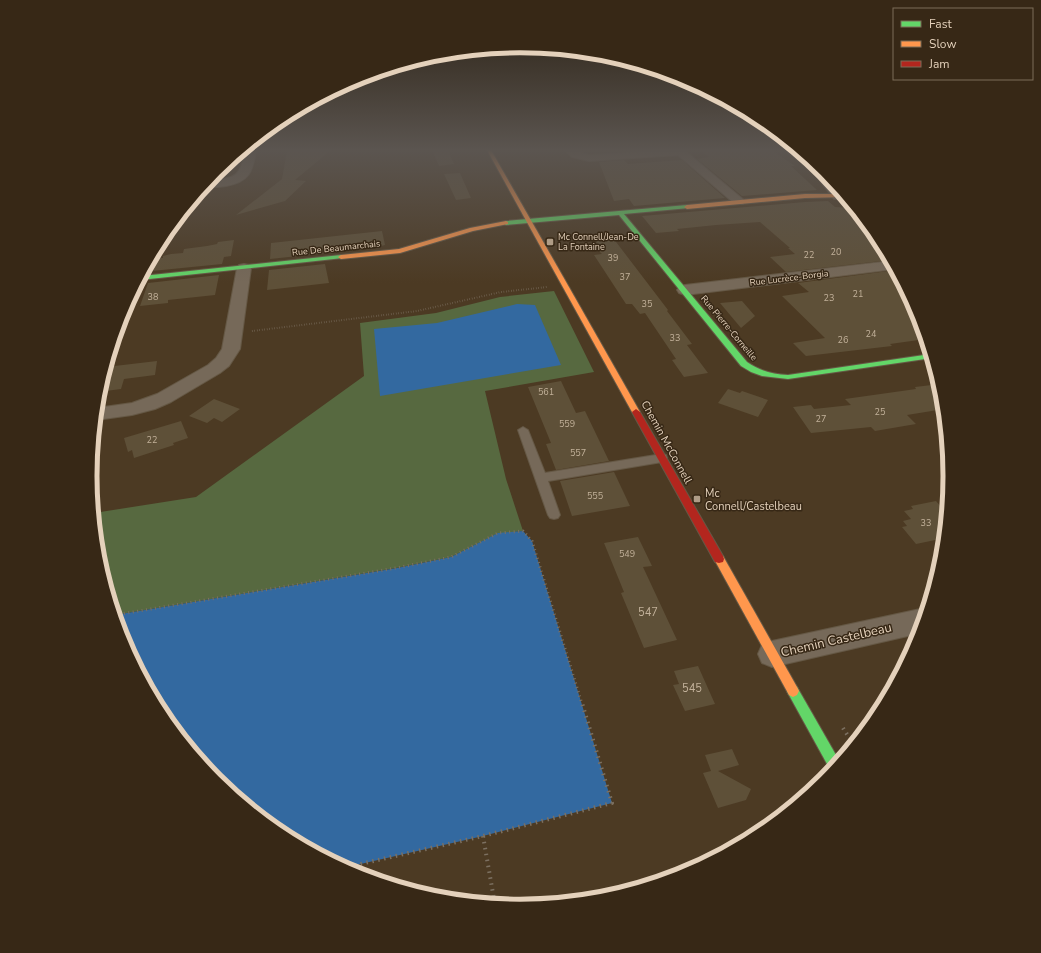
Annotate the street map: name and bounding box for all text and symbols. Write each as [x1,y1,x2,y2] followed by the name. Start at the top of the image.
[893,8,1033,80] legend
[929,16,952,32] text: Fast
[929,36,957,52] text: Slow
[928,56,950,72] text: Jam
[558,231,639,253] place label: Mc Connell/Jean-De La Fontaine
[291,237,381,259] street label: Rue De Beaumarchais
[545,237,555,247] marker: Mc Connell/Jean-De La Fontaine
[831,246,841,258] house number: 20
[804,249,814,261] house number: 22
[608,252,618,264] house number: 39
[749,267,829,289] street label: Rue Lucrèce-Borgia
[620,271,630,283] house number: 37
[853,288,863,300] house number: 21
[148,291,158,303] house number: 38
[824,292,834,304] house number: 23
[698,293,760,363] street label: Rue Pierre-Corneille
[642,298,652,310] house number: 35
[866,328,877,340] house number: 24
[670,332,680,344] house number: 33
[838,334,848,346] house number: 26
[538,386,554,398] house number: 561
[637,398,696,487] street label: Chemin McConnell
[875,406,885,418] house number: 25
[816,413,826,425] house number: 27
[559,418,575,430] house number: 559
[147,434,157,446] house number: 22
[570,447,586,459] house number: 557
[705,486,802,514] place label: Mc Connell/Castelbeau
[587,490,603,502] house number: 555
[692,494,702,504] marker: Mc Connell/Castelbeau
[921,517,931,529] house number: 33
[619,548,635,560] house number: 549
[638,605,658,620] house number: 547
[779,618,894,662] street label: Chemin Castelbeau
[682,681,702,696] house number: 545

